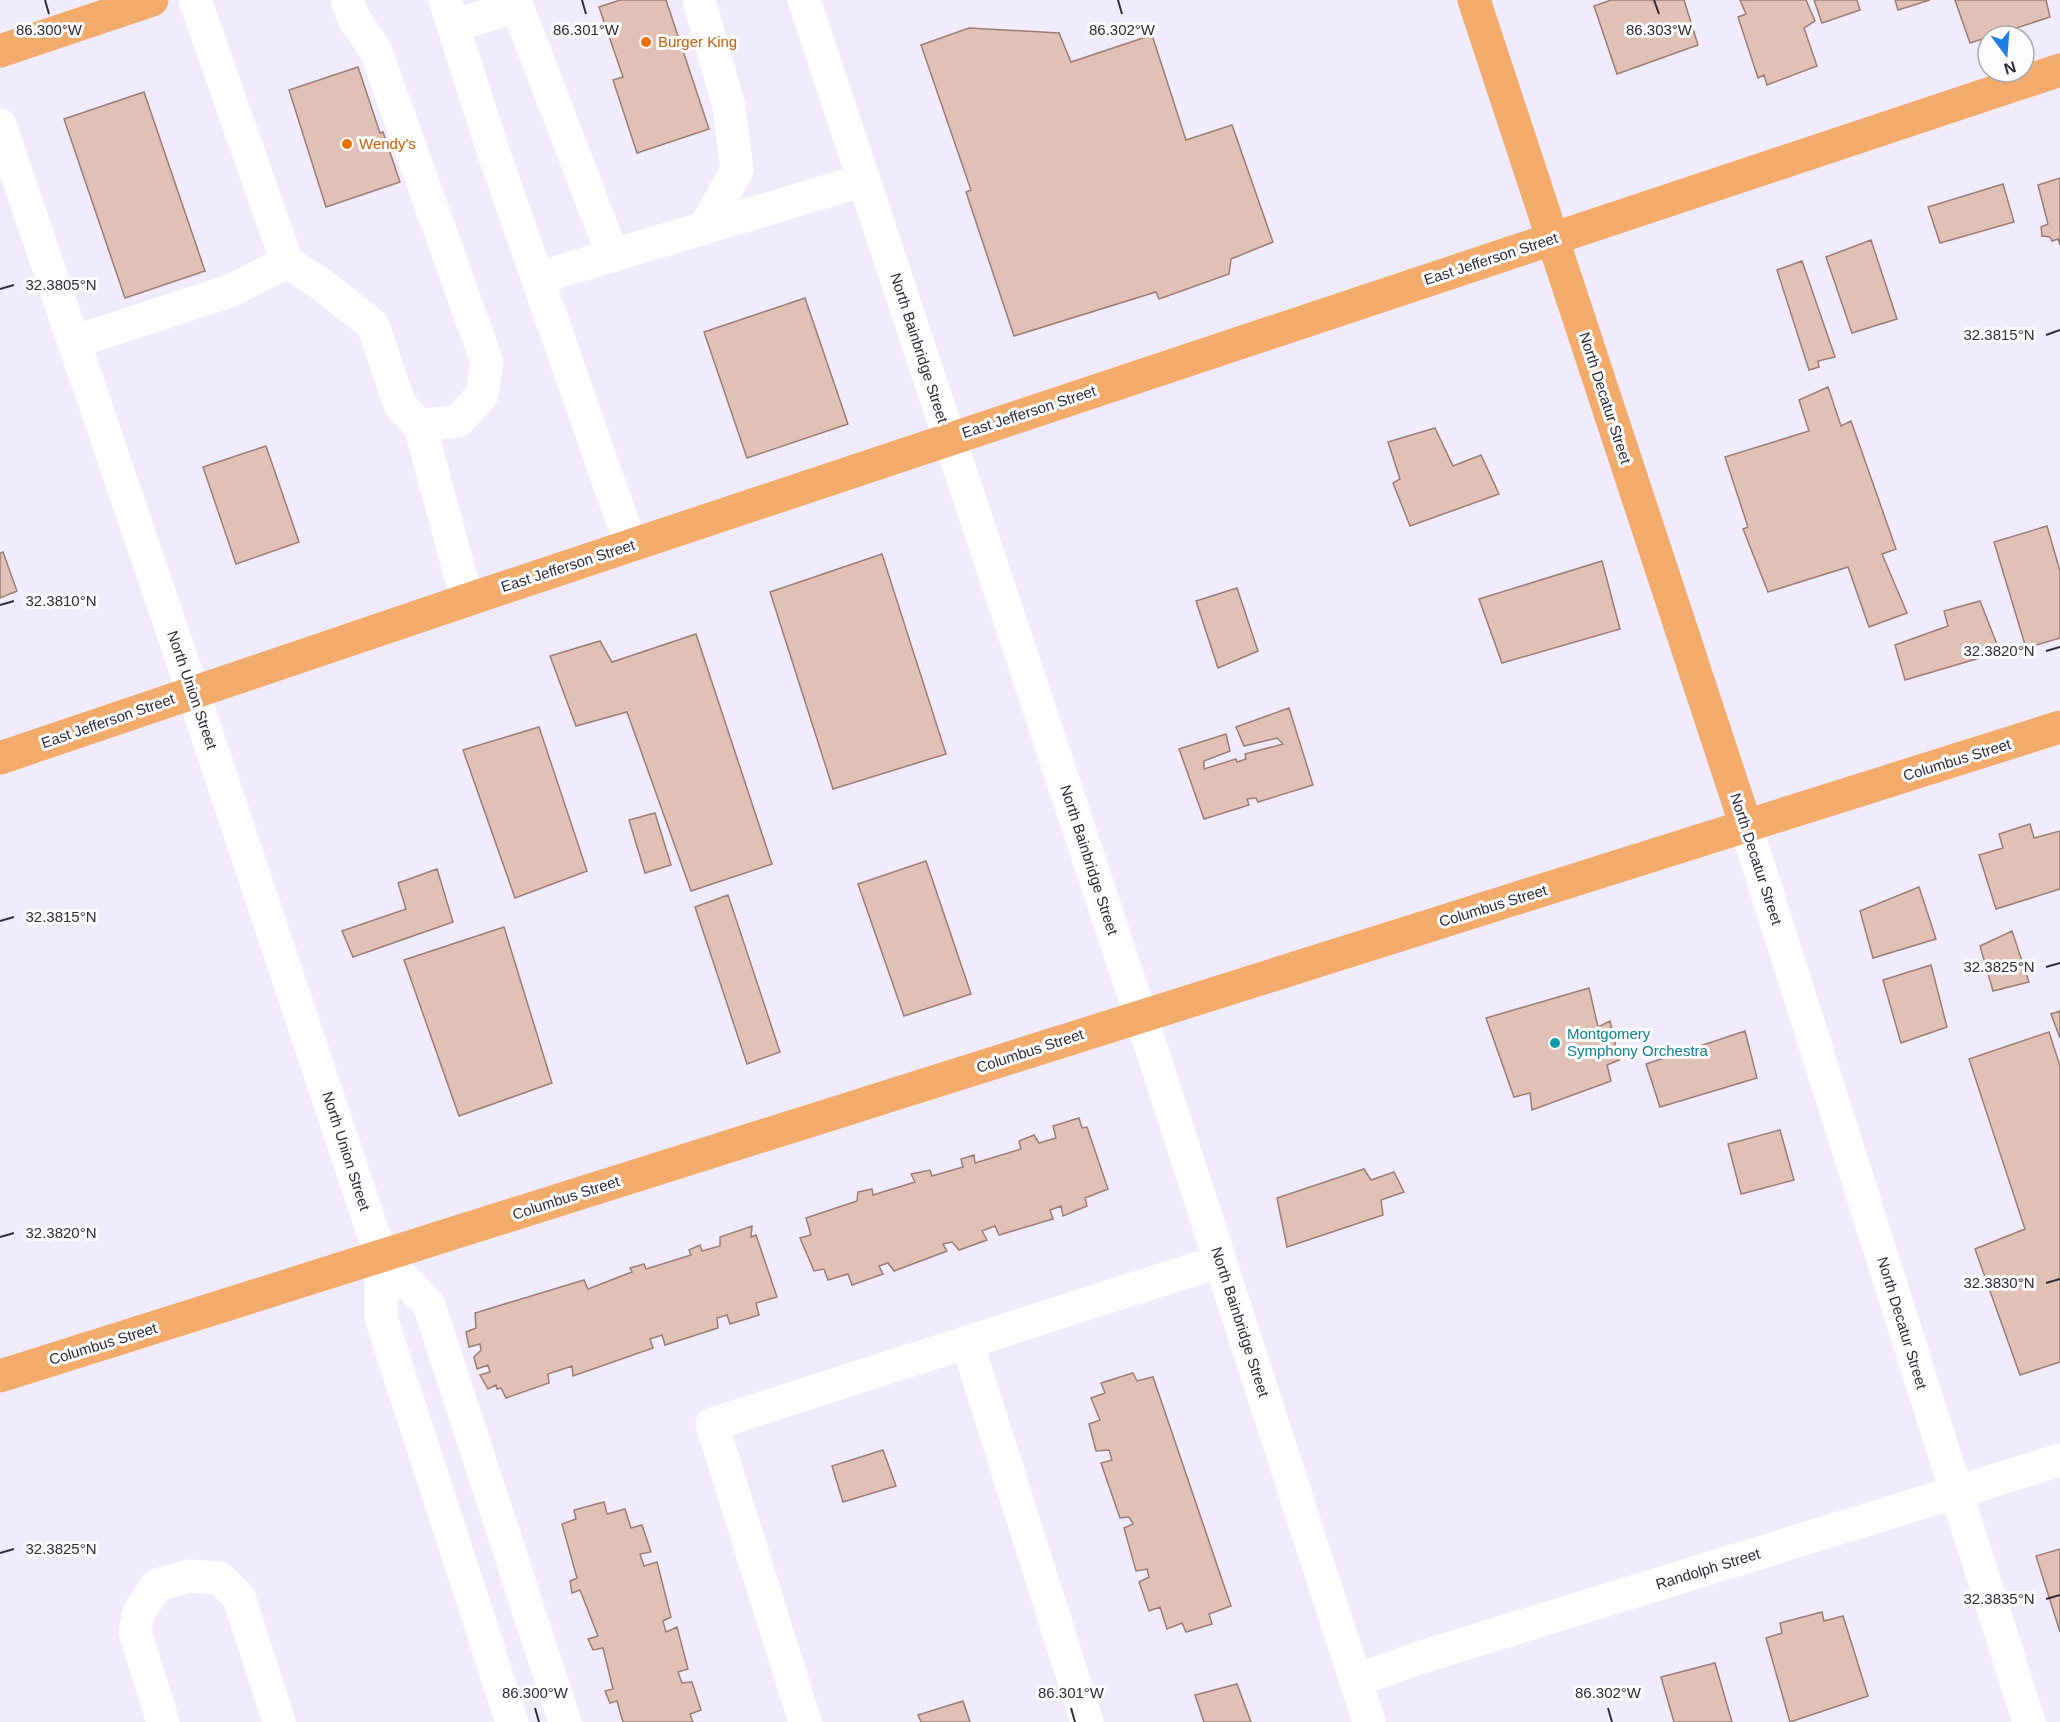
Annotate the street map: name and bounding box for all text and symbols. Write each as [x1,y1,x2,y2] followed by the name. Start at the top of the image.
[16,21,83,38] text: 86.300°W
[553,21,620,38] text: 86.301°W
[1089,21,1156,38] text: 86.302°W
[1626,21,1693,38] text: 86.303°W
[1976,24,2036,84] north arrow
[658,33,737,50] place label: Burger King
[639,35,653,49] marker: Burger King
[2002,58,2018,78] text: N
[359,135,416,152] place label: Wendy's
[340,137,354,151] marker: Wendy's
[1422,229,1561,288] street label: East Jefferson Street
[887,271,952,426] street label: North Bainbridge Street
[25,276,97,293] text: 32.3805°N
[1963,326,2035,343] text: 32.3815°N
[1576,330,1635,467] street label: North Decatur Street
[960,382,1099,441] street label: East Jefferson Street
[499,536,638,595] street label: East Jefferson Street
[25,592,97,609] text: 32.3810°N
[164,628,221,752] street label: North Union Street
[1963,642,2035,659] text: 32.3820°N
[39,689,177,751] street label: East Jefferson Street
[1901,735,2014,784] street label: Columbus Street
[1057,783,1122,938] street label: North Bainbridge Street
[1727,791,1786,928] street label: North Decatur Street
[1437,881,1550,930] street label: Columbus Street
[25,908,97,925] text: 32.3815°N
[1963,958,2035,975] text: 32.3825°N
[974,1025,1086,1076] street label: Columbus Street
[1567,1025,1709,1059] place label: Montgomery Symphony Orchestra
[1548,1036,1562,1050] marker: Montgomery Symphony Orchestra
[319,1089,374,1213] street label: North Union Street
[510,1172,622,1223] street label: Columbus Street
[25,1224,97,1241] text: 32.3820°N
[1208,1245,1273,1400] street label: North Bainbridge Street
[1874,1255,1931,1392] street label: North Decatur Street
[1963,1274,2035,1291] text: 32.3830°N
[47,1319,160,1368] street label: Columbus Street
[25,1540,97,1557] text: 32.3825°N
[1654,1544,1763,1592] street label: Randolph Street
[1963,1590,2035,1607] text: 32.3835°N
[502,1684,569,1701] text: 86.300°W
[1038,1684,1105,1701] text: 86.301°W
[1575,1684,1642,1701] text: 86.302°W

